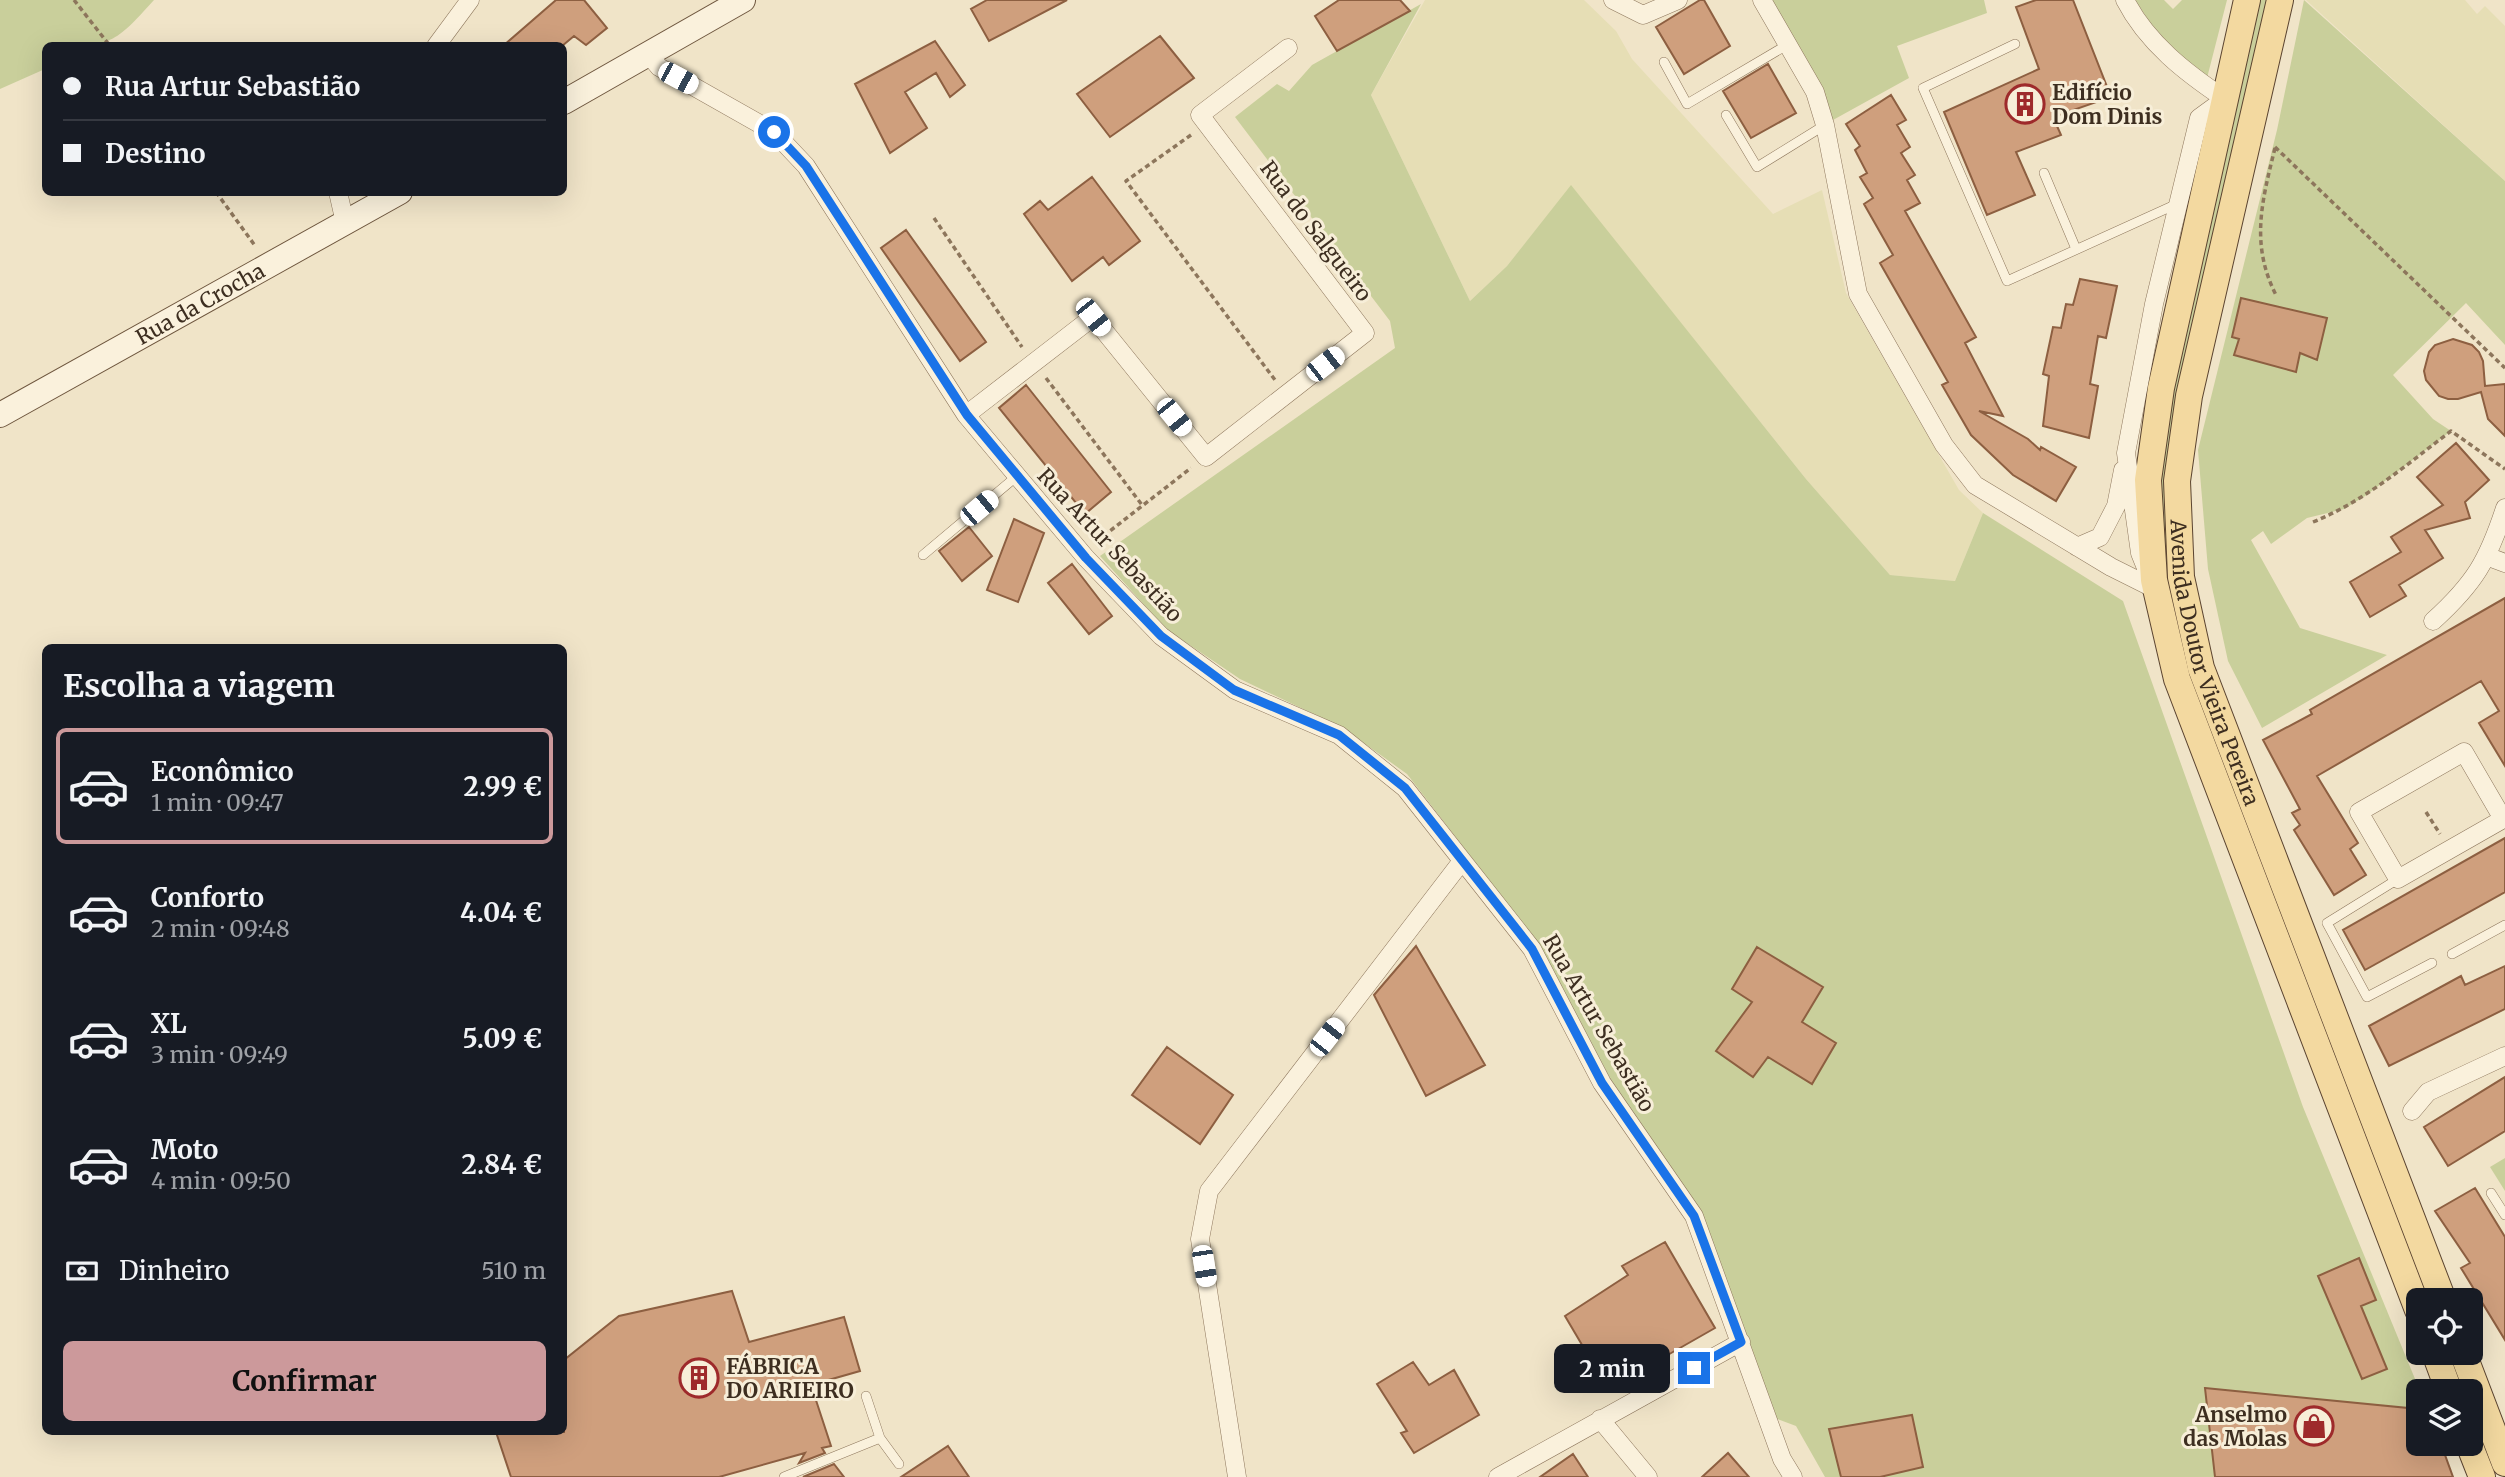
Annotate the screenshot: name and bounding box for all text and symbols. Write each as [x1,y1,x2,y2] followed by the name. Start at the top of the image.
[655,59,702,97] car
[105,70,360,103] text: Rua Artur Sebastião
[2052,79,2163,130] place label: Edifício Dom Dinis
[2004,83,2046,125] building icon: Edifício Dom Dinis
[758,116,790,148] route start
[105,137,205,170] text: Destino
[1254,155,1378,307] street label: Rua do Salgueiro
[131,257,269,350] street label: Rua da Crocha
[1072,294,1115,340] car
[1302,343,1349,385] car
[1153,394,1196,440] car
[1032,462,1188,628] street label: Rua Artur Sebastião
[957,486,1002,530] car
[2165,518,2266,809] street label: Avenida Doutor Vieira Pereira
[63,666,335,706] text: Escolha a viagem
[67,755,130,818] icon: car
[151,755,294,788] text: Econômico
[463,770,542,803] text: 2.99 €
[151,788,284,817] text: 1 min · 09:47
[67,881,130,944] icon: car
[151,881,264,914] text: Conforto
[460,896,542,929] text: 4.04 €
[151,914,290,943] text: 2 min · 09:48
[1537,929,1661,1117] street label: Rua Artur Sebastião
[67,1007,130,1070] icon: car
[151,1007,187,1040] text: XL
[1306,1014,1349,1060] car
[462,1022,542,1055] text: 5.09 €
[151,1040,288,1069] text: 3 min · 09:49
[67,1133,130,1196] icon: car
[151,1133,218,1166] text: Moto
[461,1148,542,1181] text: 2.84 €
[151,1166,291,1195] text: 4 min · 09:50
[1191,1244,1218,1288] car
[63,1252,101,1290] icon: cash
[119,1254,229,1287] text: Dinheiro
[481,1256,546,1285] text: 510 m
[2406,1288,2483,1456] map controls
[2406,1288,2483,1365] button: locate
[63,1341,546,1421] button: Confirmar
[1554,1344,1670,1392] callout: 2 min
[726,1352,854,1404] place label: FÁBRICA DO ARIEIRO
[1678,1352,1710,1384] route end
[1579,1354,1645,1383] text: 2 min
[678,1357,720,1399] building icon: FÁBRICA DO ARIEIRO
[2406,1379,2483,1456] button: layers
[2183,1401,2287,1452] place label: Anselmo das Molas
[2293,1405,2335,1447] shop icon: Anselmo das Molas

